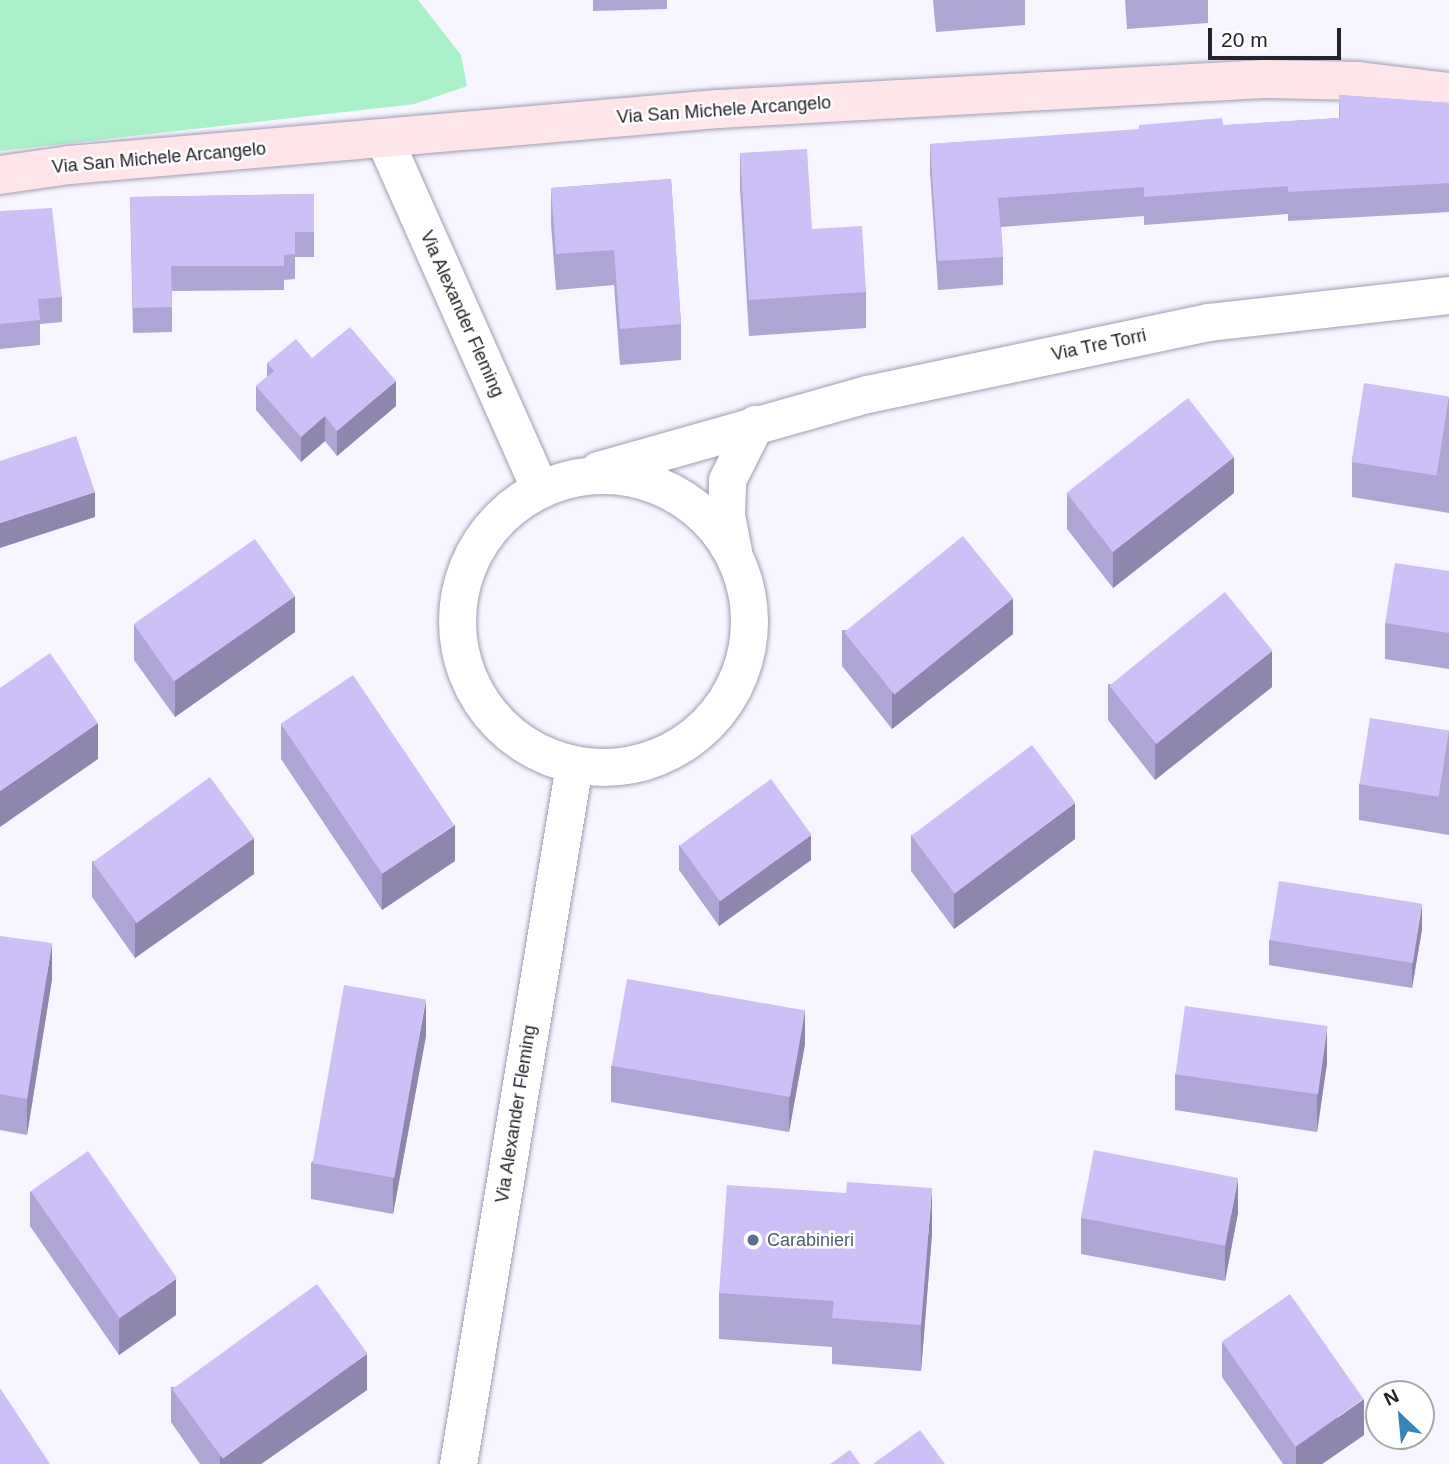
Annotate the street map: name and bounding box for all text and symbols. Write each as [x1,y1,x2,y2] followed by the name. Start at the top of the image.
[1211,14,1344,58] scale bar
[1221,28,1268,51] text: 20 m
[616,92,832,128] street label: Via San Michele Arcangelo
[51,138,267,178] street label: Via San Michele Arcangelo
[415,227,509,401] street label: Via Alexander Fleming
[1049,324,1149,366] street label: Via Tre Torri
[491,1023,541,1205] street label: Via Alexander Fleming
[767,1229,854,1251] place label: Carabinieri
[745,1232,761,1248] marker: Carabinieri
[1365,1380,1435,1450] north arrow
[1381,1385,1402,1410] text: N

